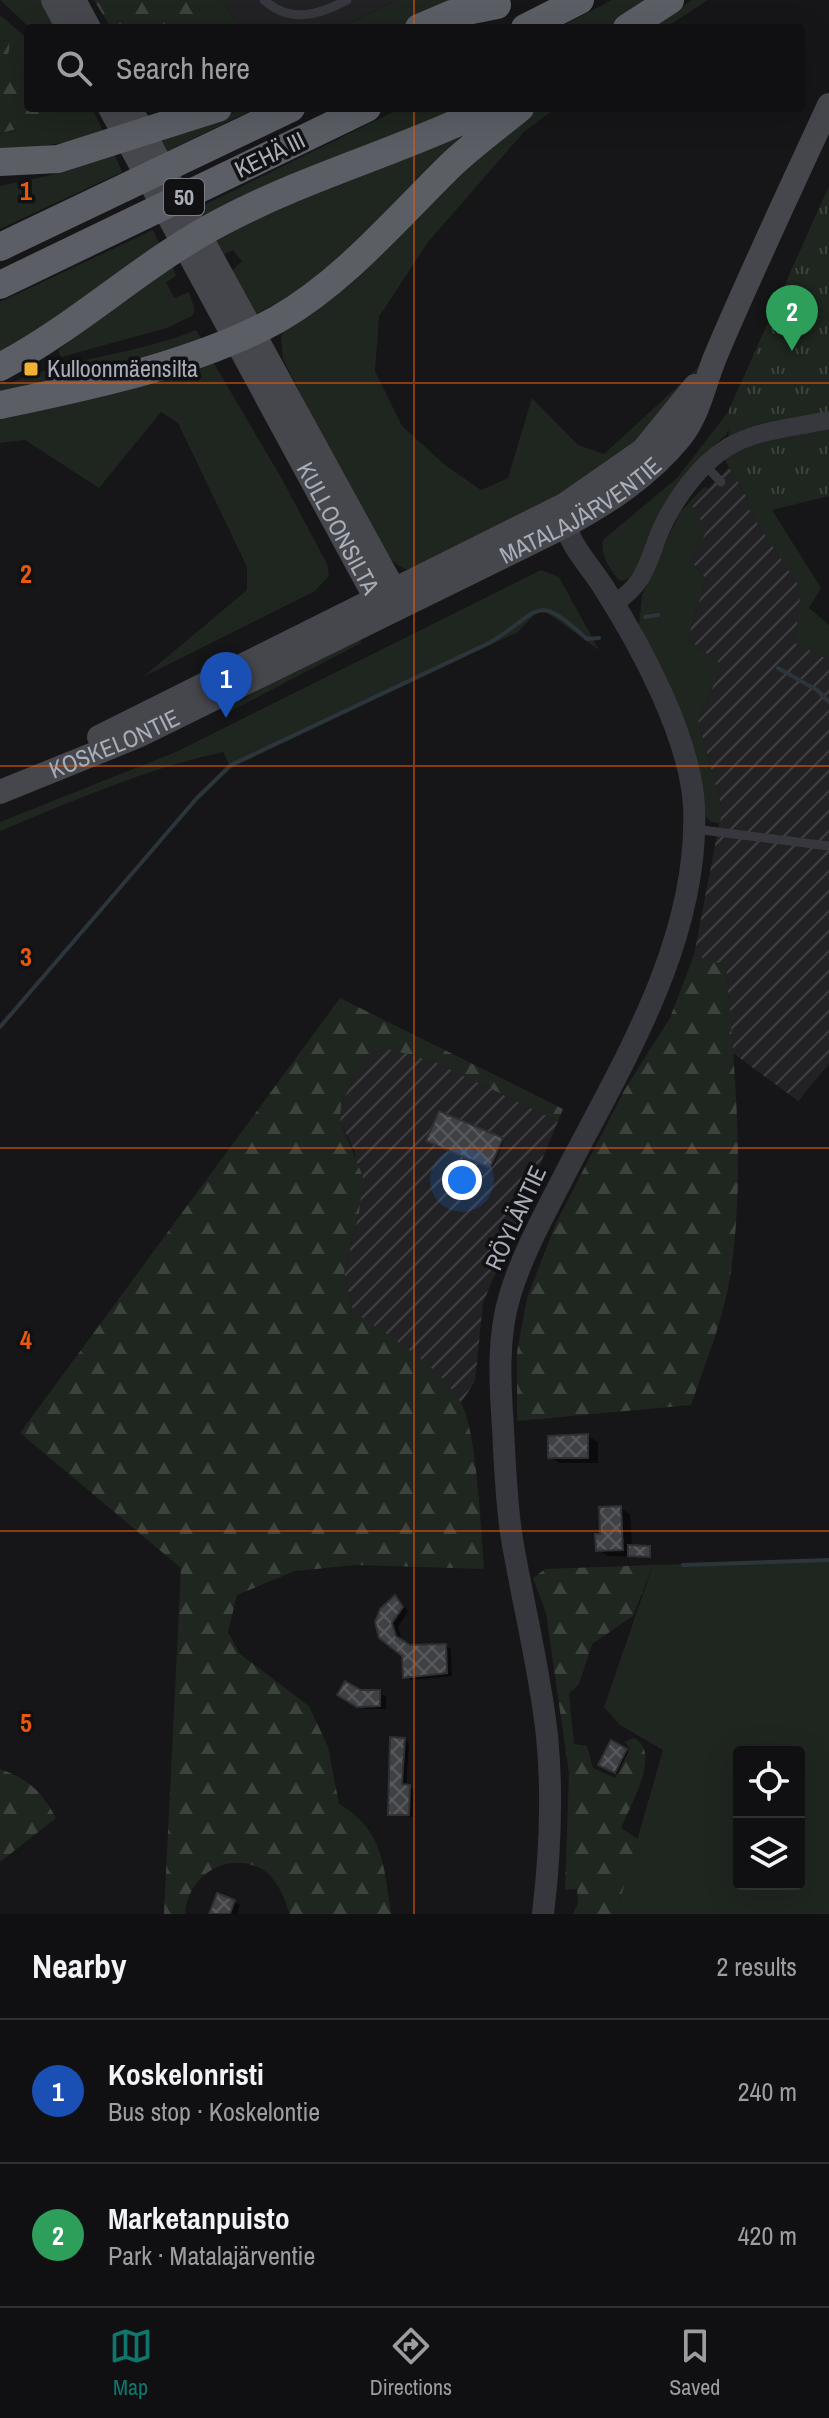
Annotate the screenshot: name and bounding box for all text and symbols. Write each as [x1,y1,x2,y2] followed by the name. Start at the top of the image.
[24,24,805,112] search box
[52,46,96,90] icon: search
[116,48,250,88] text: Search here
[229,123,310,185] street label: KEHÄ III
[20,173,32,208] text: 1
[164,179,204,215] road number: 50
[766,285,818,351] pin: 2
[47,352,198,384] place label: Kulloonmäensilta
[22,360,40,378] marker: Kulloonmäensilta
[494,449,668,571] street label: MATALAJÄRVENTIE
[290,456,388,600] street label: KULLOONSILTA
[20,556,32,591] text: 2
[200,652,252,718] pin: 1
[44,701,185,785] street label: KOSKELONTIE
[20,939,32,974] text: 3
[442,1160,482,1200] your location
[477,1160,553,1275] street label: RÖYLÄNTIE
[20,1322,32,1357] text: 4
[20,1705,32,1740] text: 5
[733,1746,805,1890] map controls
[733,1746,805,1818] button: locate
[733,1818,805,1890] button: layers
[32,1943,127,1989] text: Nearby
[716,1949,797,1984] text: 2 results
[108,2054,264,2094] text: Koskelonristi
[52,2074,64,2109] text: 1
[738,2074,797,2109] text: 240 m
[108,2094,320,2129] text: Bus stop · Koskelontie
[108,2198,290,2238] text: Marketanpuisto
[52,2218,64,2253] text: 2
[738,2218,797,2253] text: 420 m
[108,2238,315,2273] text: Park · Matalajärventie
[109,2324,153,2402] tab: Map
[370,2324,452,2402] tab: Directions
[669,2324,720,2402] tab: Saved

